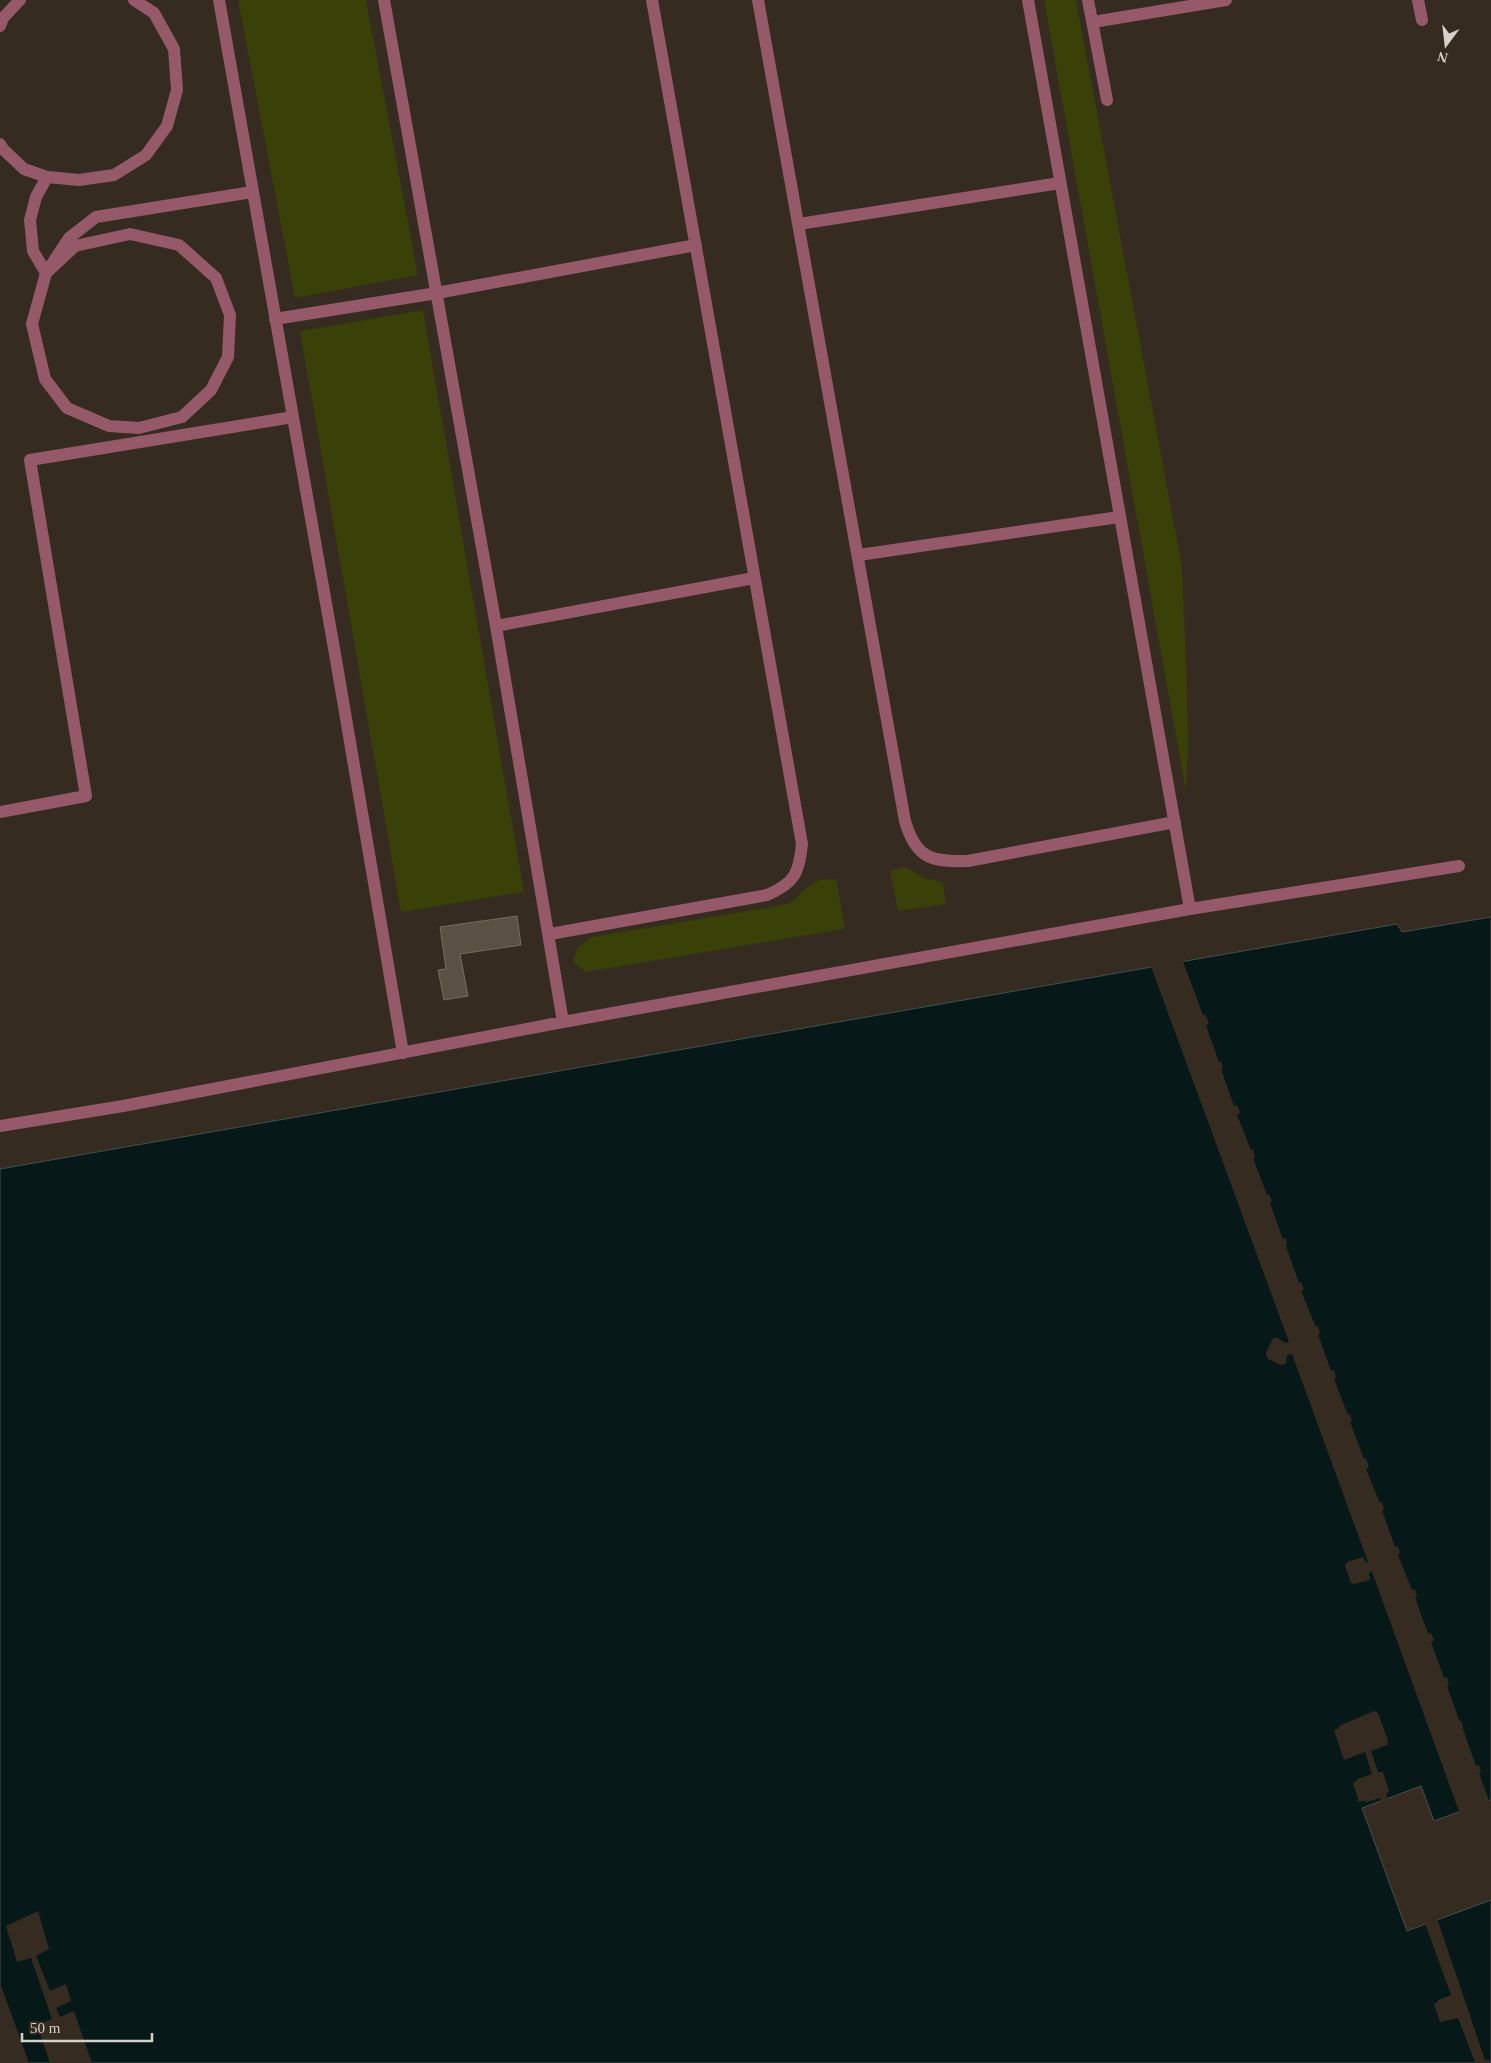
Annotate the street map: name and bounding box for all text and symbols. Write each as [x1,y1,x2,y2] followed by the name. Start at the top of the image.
[1421,20,1471,70] north arrow
[1436,49,1450,66] text: N
[22,2010,152,2042] scale bar
[30,2020,61,2036] text: 50 m

